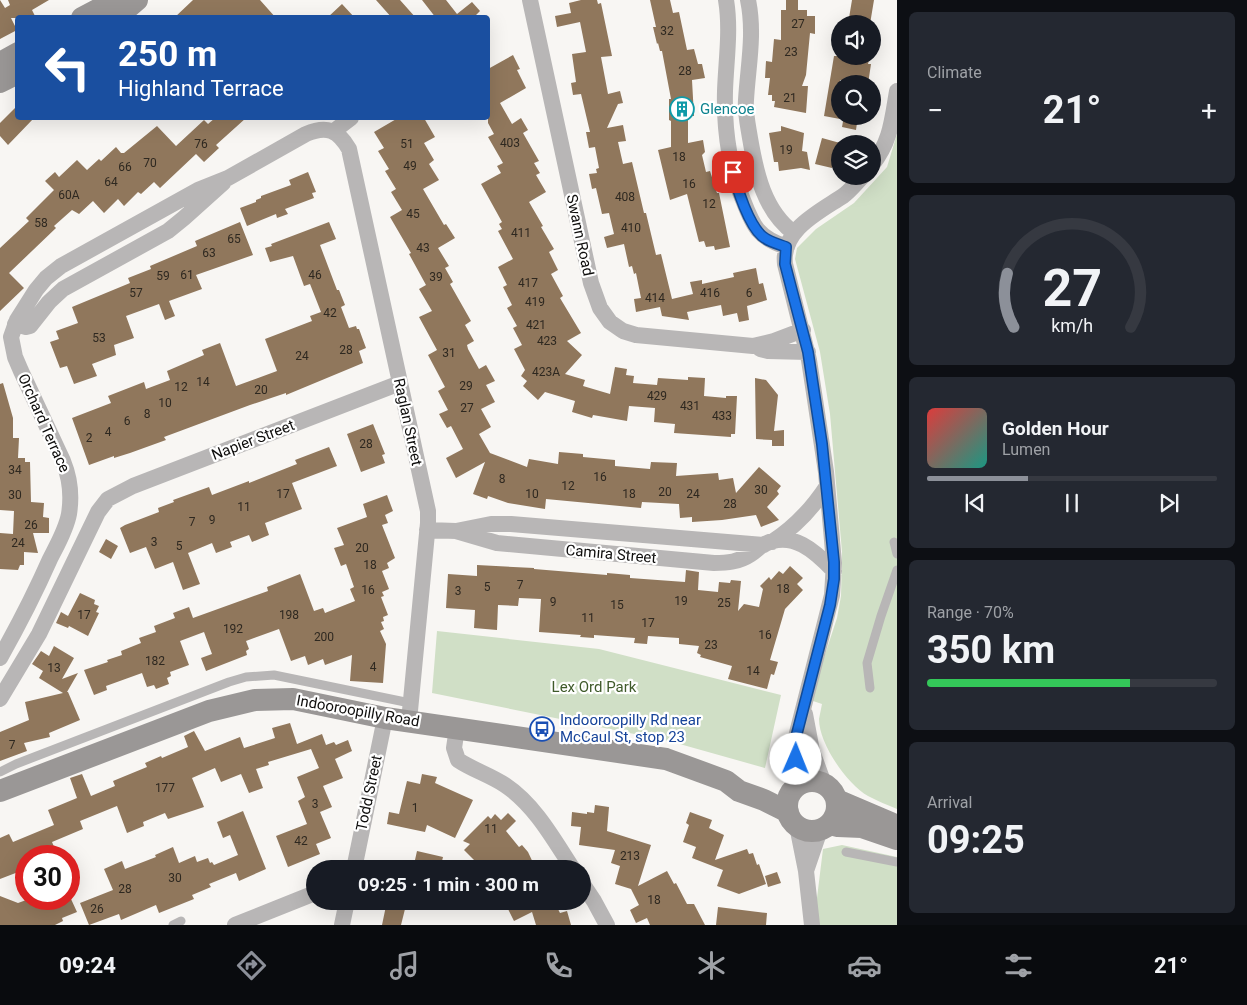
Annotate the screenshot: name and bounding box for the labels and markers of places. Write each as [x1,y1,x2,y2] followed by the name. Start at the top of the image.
[669,96,695,122] building icon: Glencoe
[700,100,755,118] place label: Glencoe
[712,151,754,193] pin
[560,711,701,746] place label: Indooroopilly Rd near McCaul St, stop 23
[529,716,555,742] bus stop icon: Indooroopilly Rd near McCaul St, stop 23

